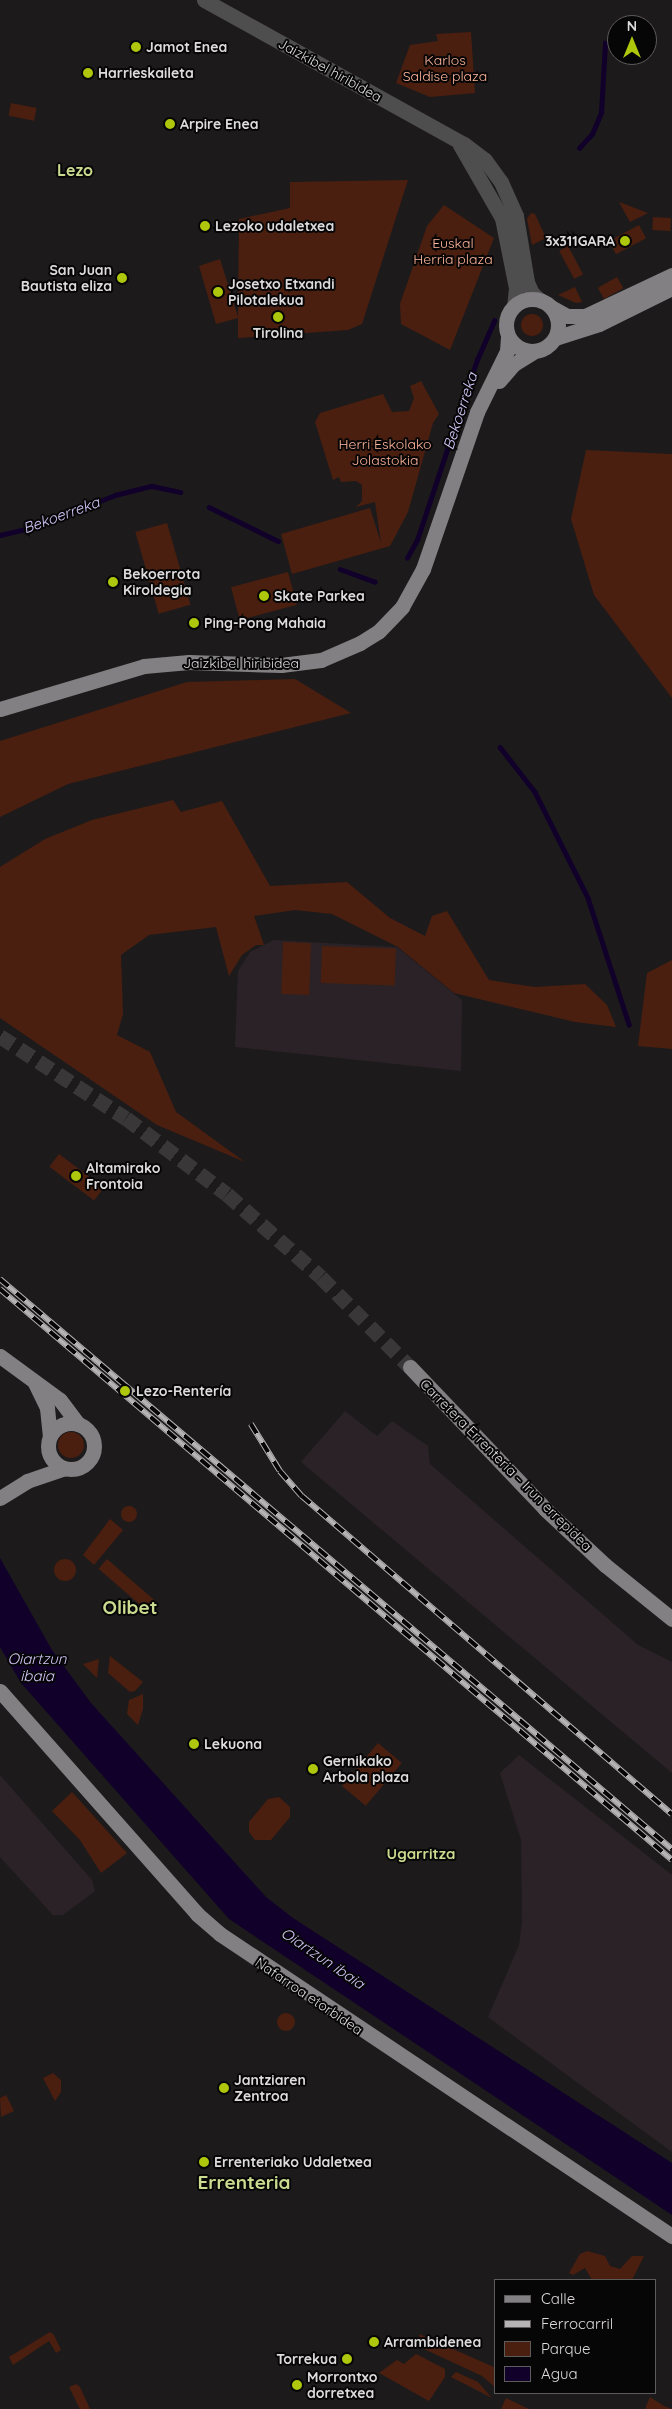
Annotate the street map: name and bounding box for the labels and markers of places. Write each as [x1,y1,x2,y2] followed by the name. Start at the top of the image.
[146,39,227,55] place label: Jamot Enea
[130,41,142,53] marker: Jamot Enea
[98,65,194,81] place label: Harrieskaileta
[82,67,94,79] marker: Harrieskaileta
[180,116,259,132] place label: Arpire Enea
[164,118,176,130] marker: Arpire Enea
[215,218,334,234] place label: Lezoko udaletxea
[199,220,211,232] marker: Lezoko udaletxea
[545,233,615,249] place label: 3x311GARA
[619,235,631,247] marker: 3x311GARA
[21,262,112,294] place label: San Juan Bautista eliza
[116,272,128,284] marker: San Juan Bautista eliza
[228,276,334,308] place label: Josetxo Etxandi Pilotalekua
[212,286,224,298] marker: Josetxo Etxandi Pilotalekua
[272,311,284,323] marker: Tirolina
[253,325,303,341] place label: Tirolina
[123,566,200,598] place label: Bekoerrota Kiroldegia
[107,576,119,588] marker: Bekoerrota Kiroldegia
[274,588,365,604] place label: Skate Parkea
[258,590,270,602] marker: Skate Parkea
[204,615,326,631] place label: Ping-Pong Mahaia
[188,617,200,629] marker: Ping-Pong Mahaia
[86,1160,161,1192] place label: Altamirako Frontoia
[70,1170,82,1182] marker: Altamirako Frontoia
[136,1383,231,1399] place label: Lezo-Rentería
[118,1384,132,1398] marker: Lezo-Rentería
[204,1736,262,1752] place label: Lekuona
[188,1738,200,1750] marker: Lekuona
[323,1753,409,1785] place label: Gernikako Arbola plaza
[307,1763,319,1775] marker: Gernikako Arbola plaza
[234,2072,306,2104] place label: Jantziaren Zentroa
[218,2082,230,2094] marker: Jantziaren Zentroa
[214,2154,372,2170] place label: Errenteriako Udaletxea
[198,2156,210,2168] marker: Errenteriako Udaletxea
[384,2334,481,2350] place label: Arrambidenea
[368,2336,380,2348] marker: Arrambidenea
[276,2351,337,2367] place label: Torrekua
[341,2353,353,2365] marker: Torrekua
[307,2369,377,2402] place label: Morrontxo dorretxea
[291,2379,303,2391] marker: Morrontxo dorretxea

